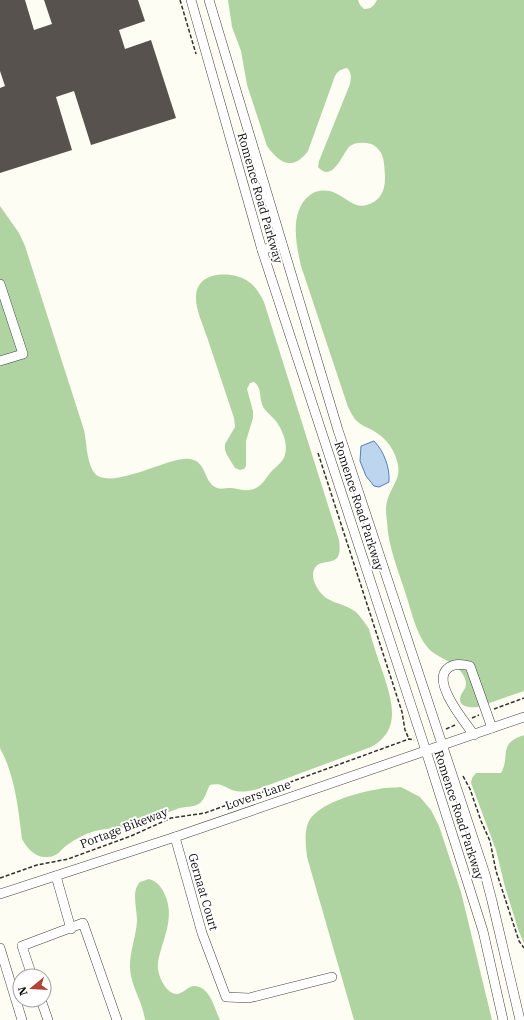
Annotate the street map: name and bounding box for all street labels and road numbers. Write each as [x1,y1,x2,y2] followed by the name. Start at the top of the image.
[235,131,286,265] street label: Romence Road Parkway
[331,439,388,573] street label: Romence Road Parkway
[431,748,488,882] street label: Romence Road Parkway
[223,776,293,813] street label: Lovers Lane
[78,804,170,851] street label: Portage Bikeway
[185,852,222,932] street label: Gernaat Court

